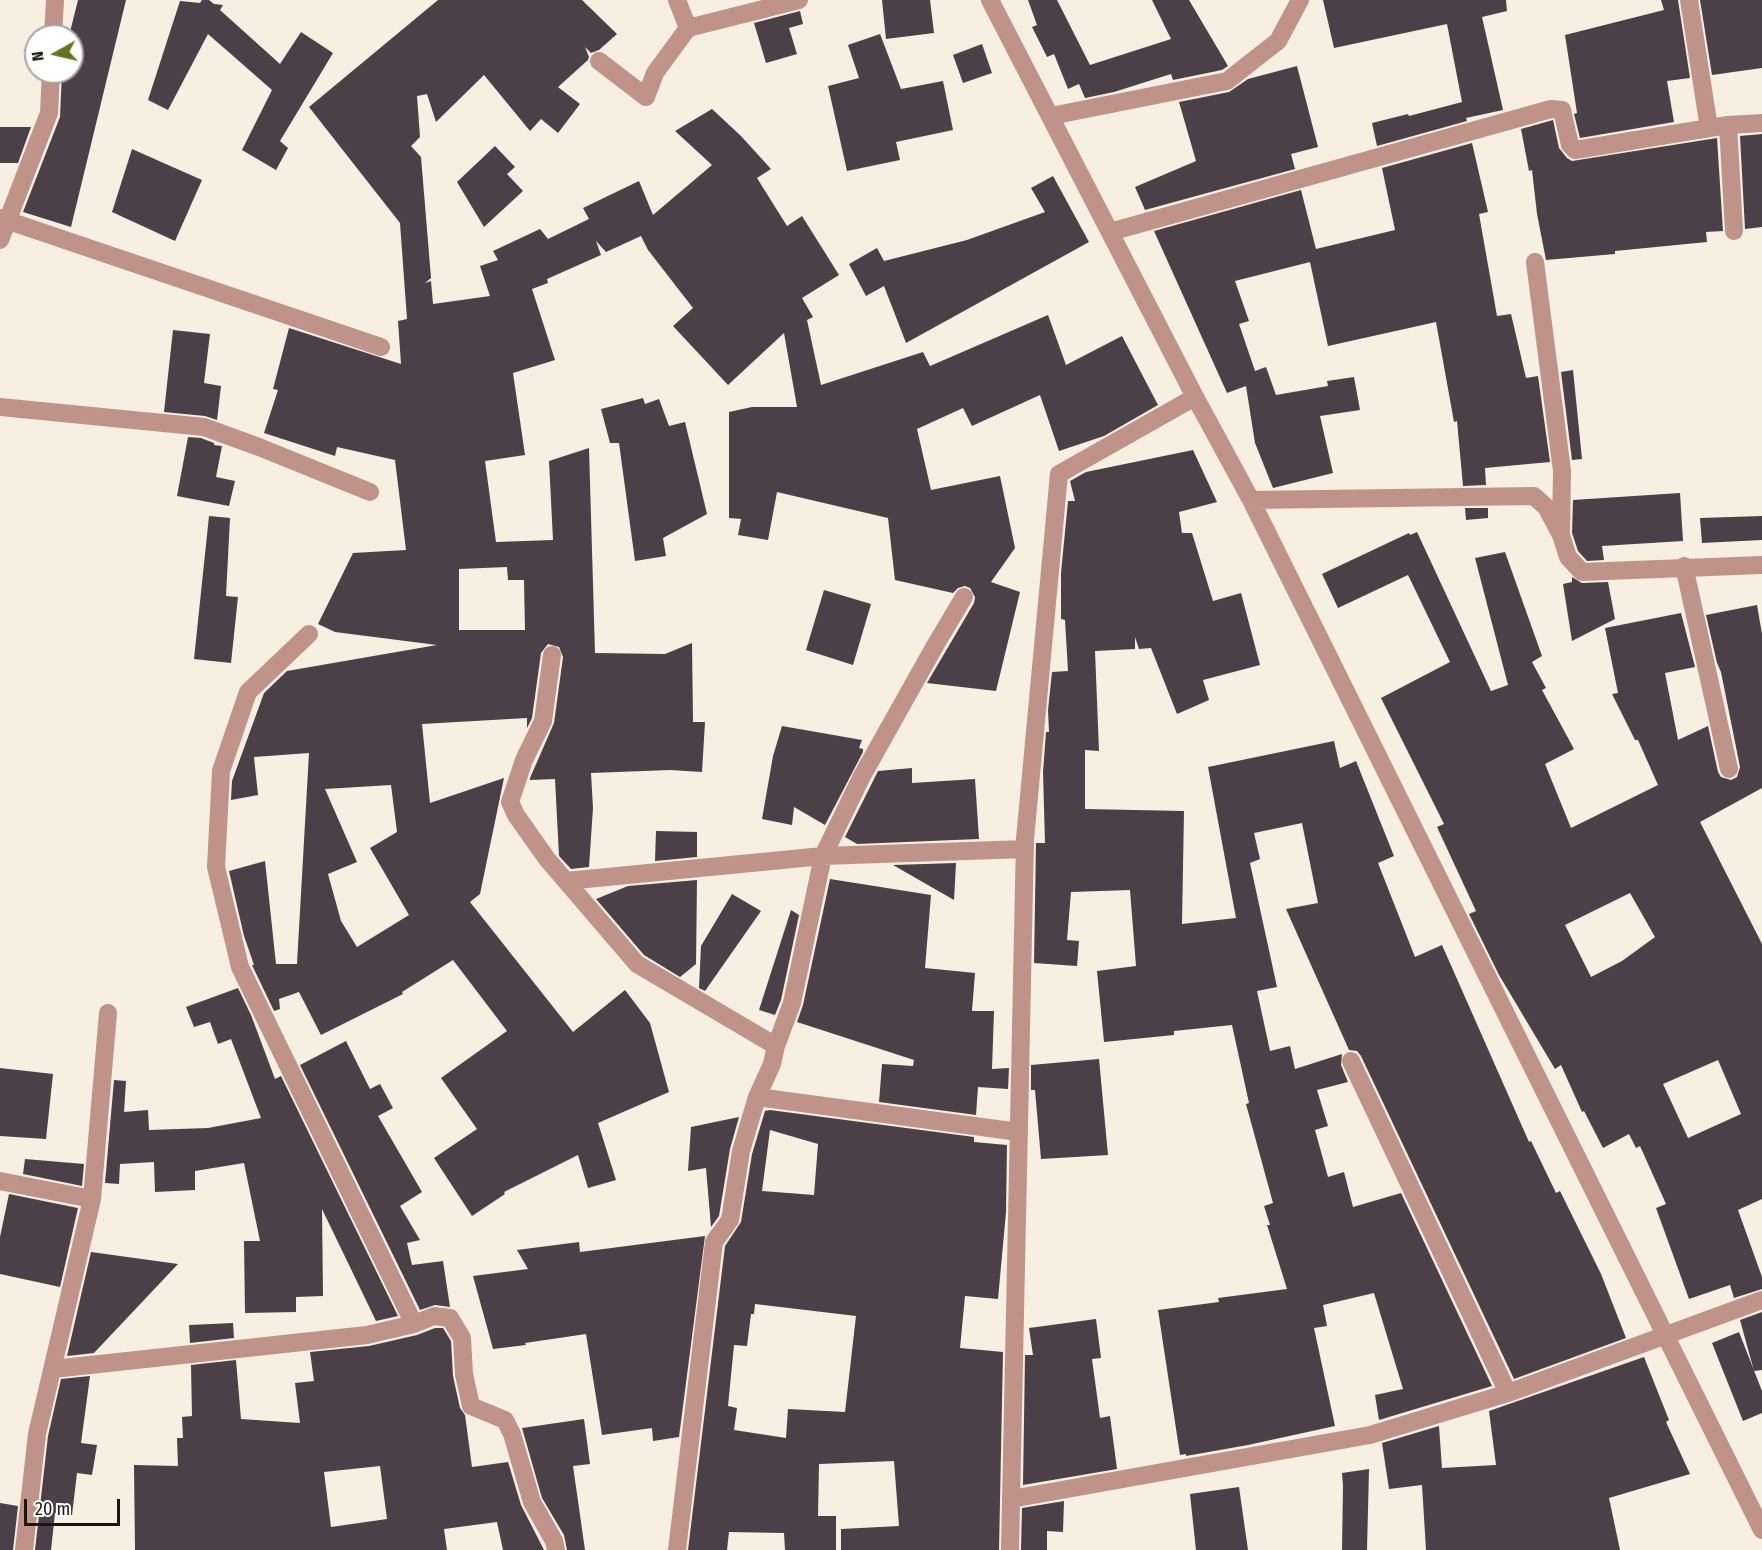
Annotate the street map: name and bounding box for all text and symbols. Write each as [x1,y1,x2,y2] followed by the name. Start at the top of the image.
[24,24,84,84] north arrow
[28,50,48,62] text: N
[27,1487,123,1525] scale bar
[35,1498,70,1520] text: 20 m

